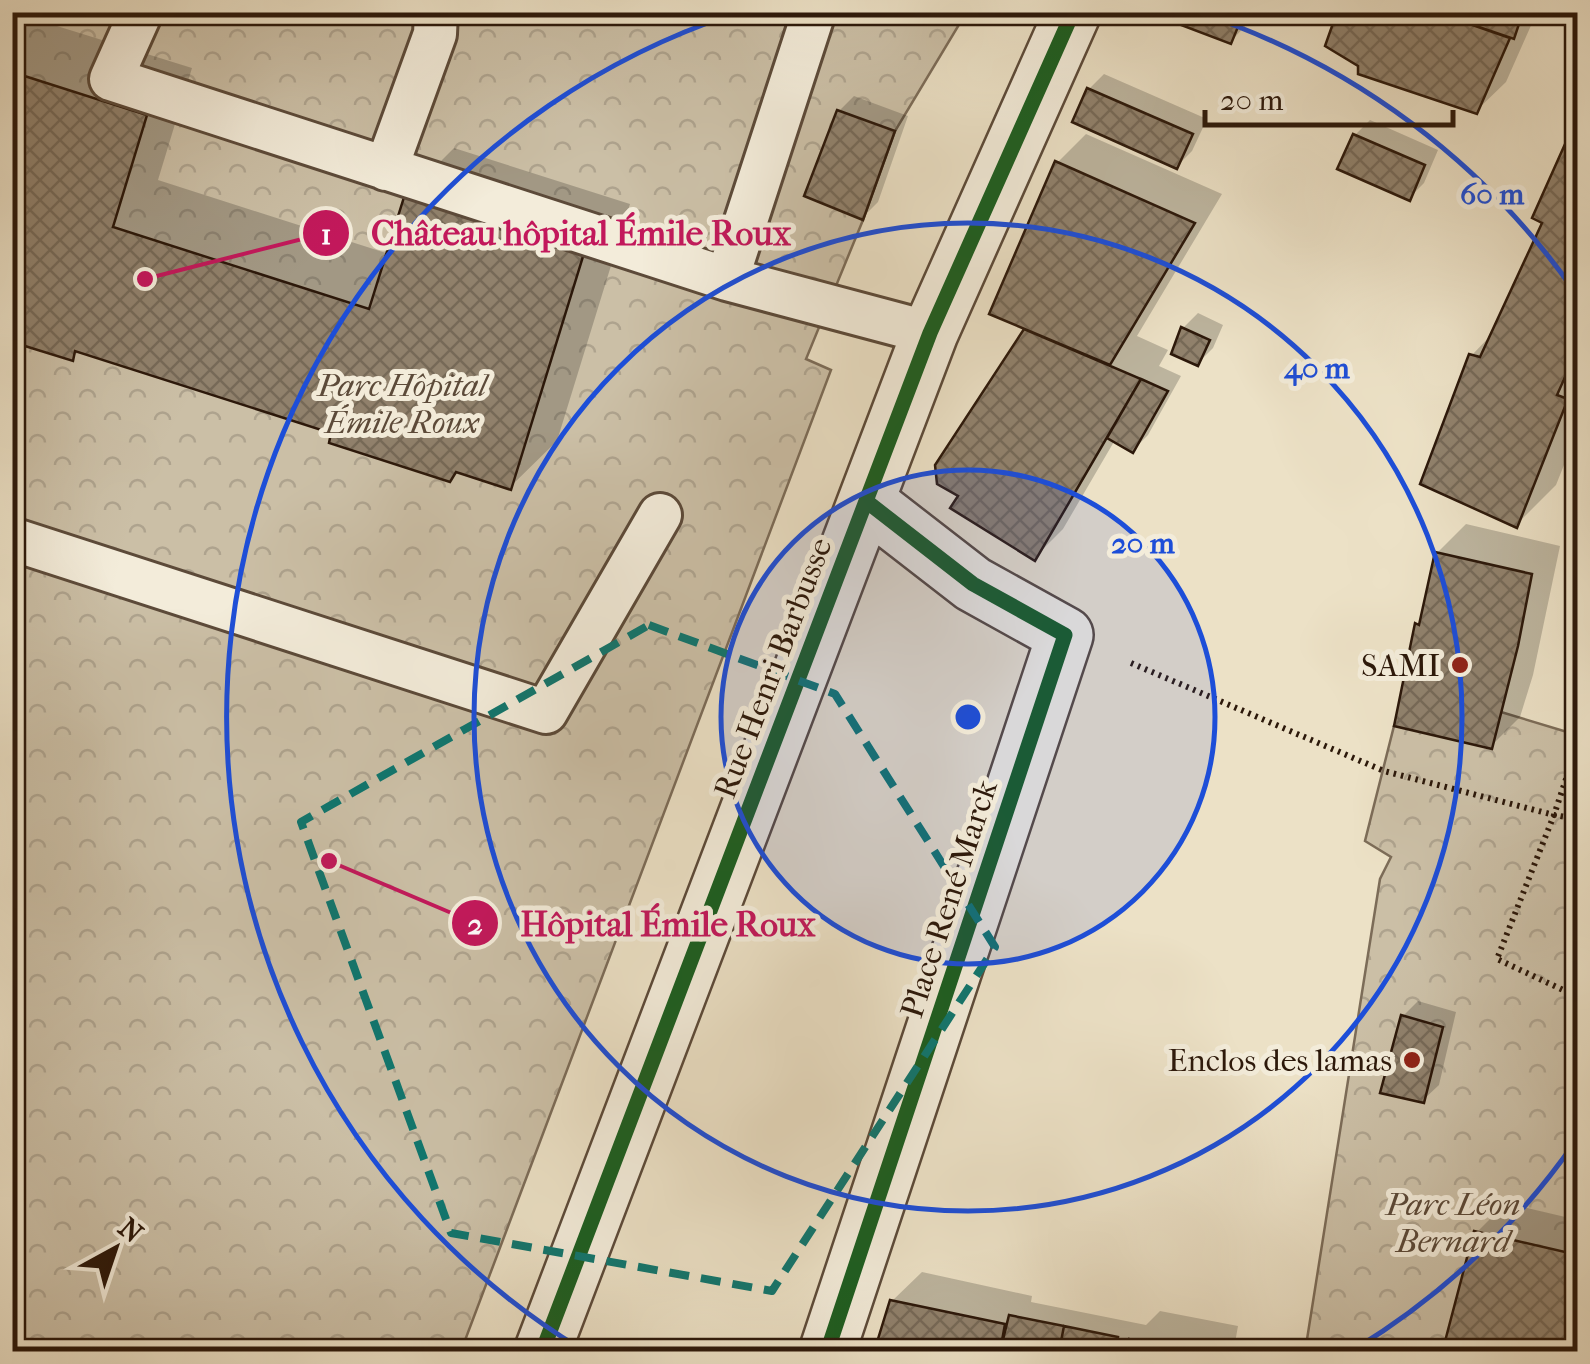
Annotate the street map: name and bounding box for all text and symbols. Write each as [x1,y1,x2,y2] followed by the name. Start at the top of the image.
[1205,65,1452,127] scale bar
[1220,83,1283,118] text: 20 m
[1460,177,1525,212] text: 60 m
[301,201,811,266] callout: Château hôpital Émile Roux
[371,211,792,254] text: Château hôpital Émile Roux
[321,217,331,252] text: 1
[1283,351,1351,387] text: 40 m
[316,367,490,441] park label: Parc Hôpital Émile Roux
[1111,526,1176,561] text: 20 m
[706,532,840,803] street label: Rue Henri Barbusse
[1361,647,1440,684] place label: SAMI
[1449,654,1471,676] marker: SAMI
[950,699,986,735] centre of rings
[893,775,1005,1022] street label: Place René Marck
[450,891,836,956] callout: Hôpital Émile Roux
[520,902,816,945] text: Hôpital Émile Roux
[467,907,483,942] text: 2
[1168,1042,1392,1079] place label: Enclos des lamas
[1401,1049,1423,1071] marker: Enclos des lamas
[1384,1186,1520,1260] park label: Parc Léon Bernard
[65,1199,165,1299] north arrow
[112,1211,150,1250] text: N

